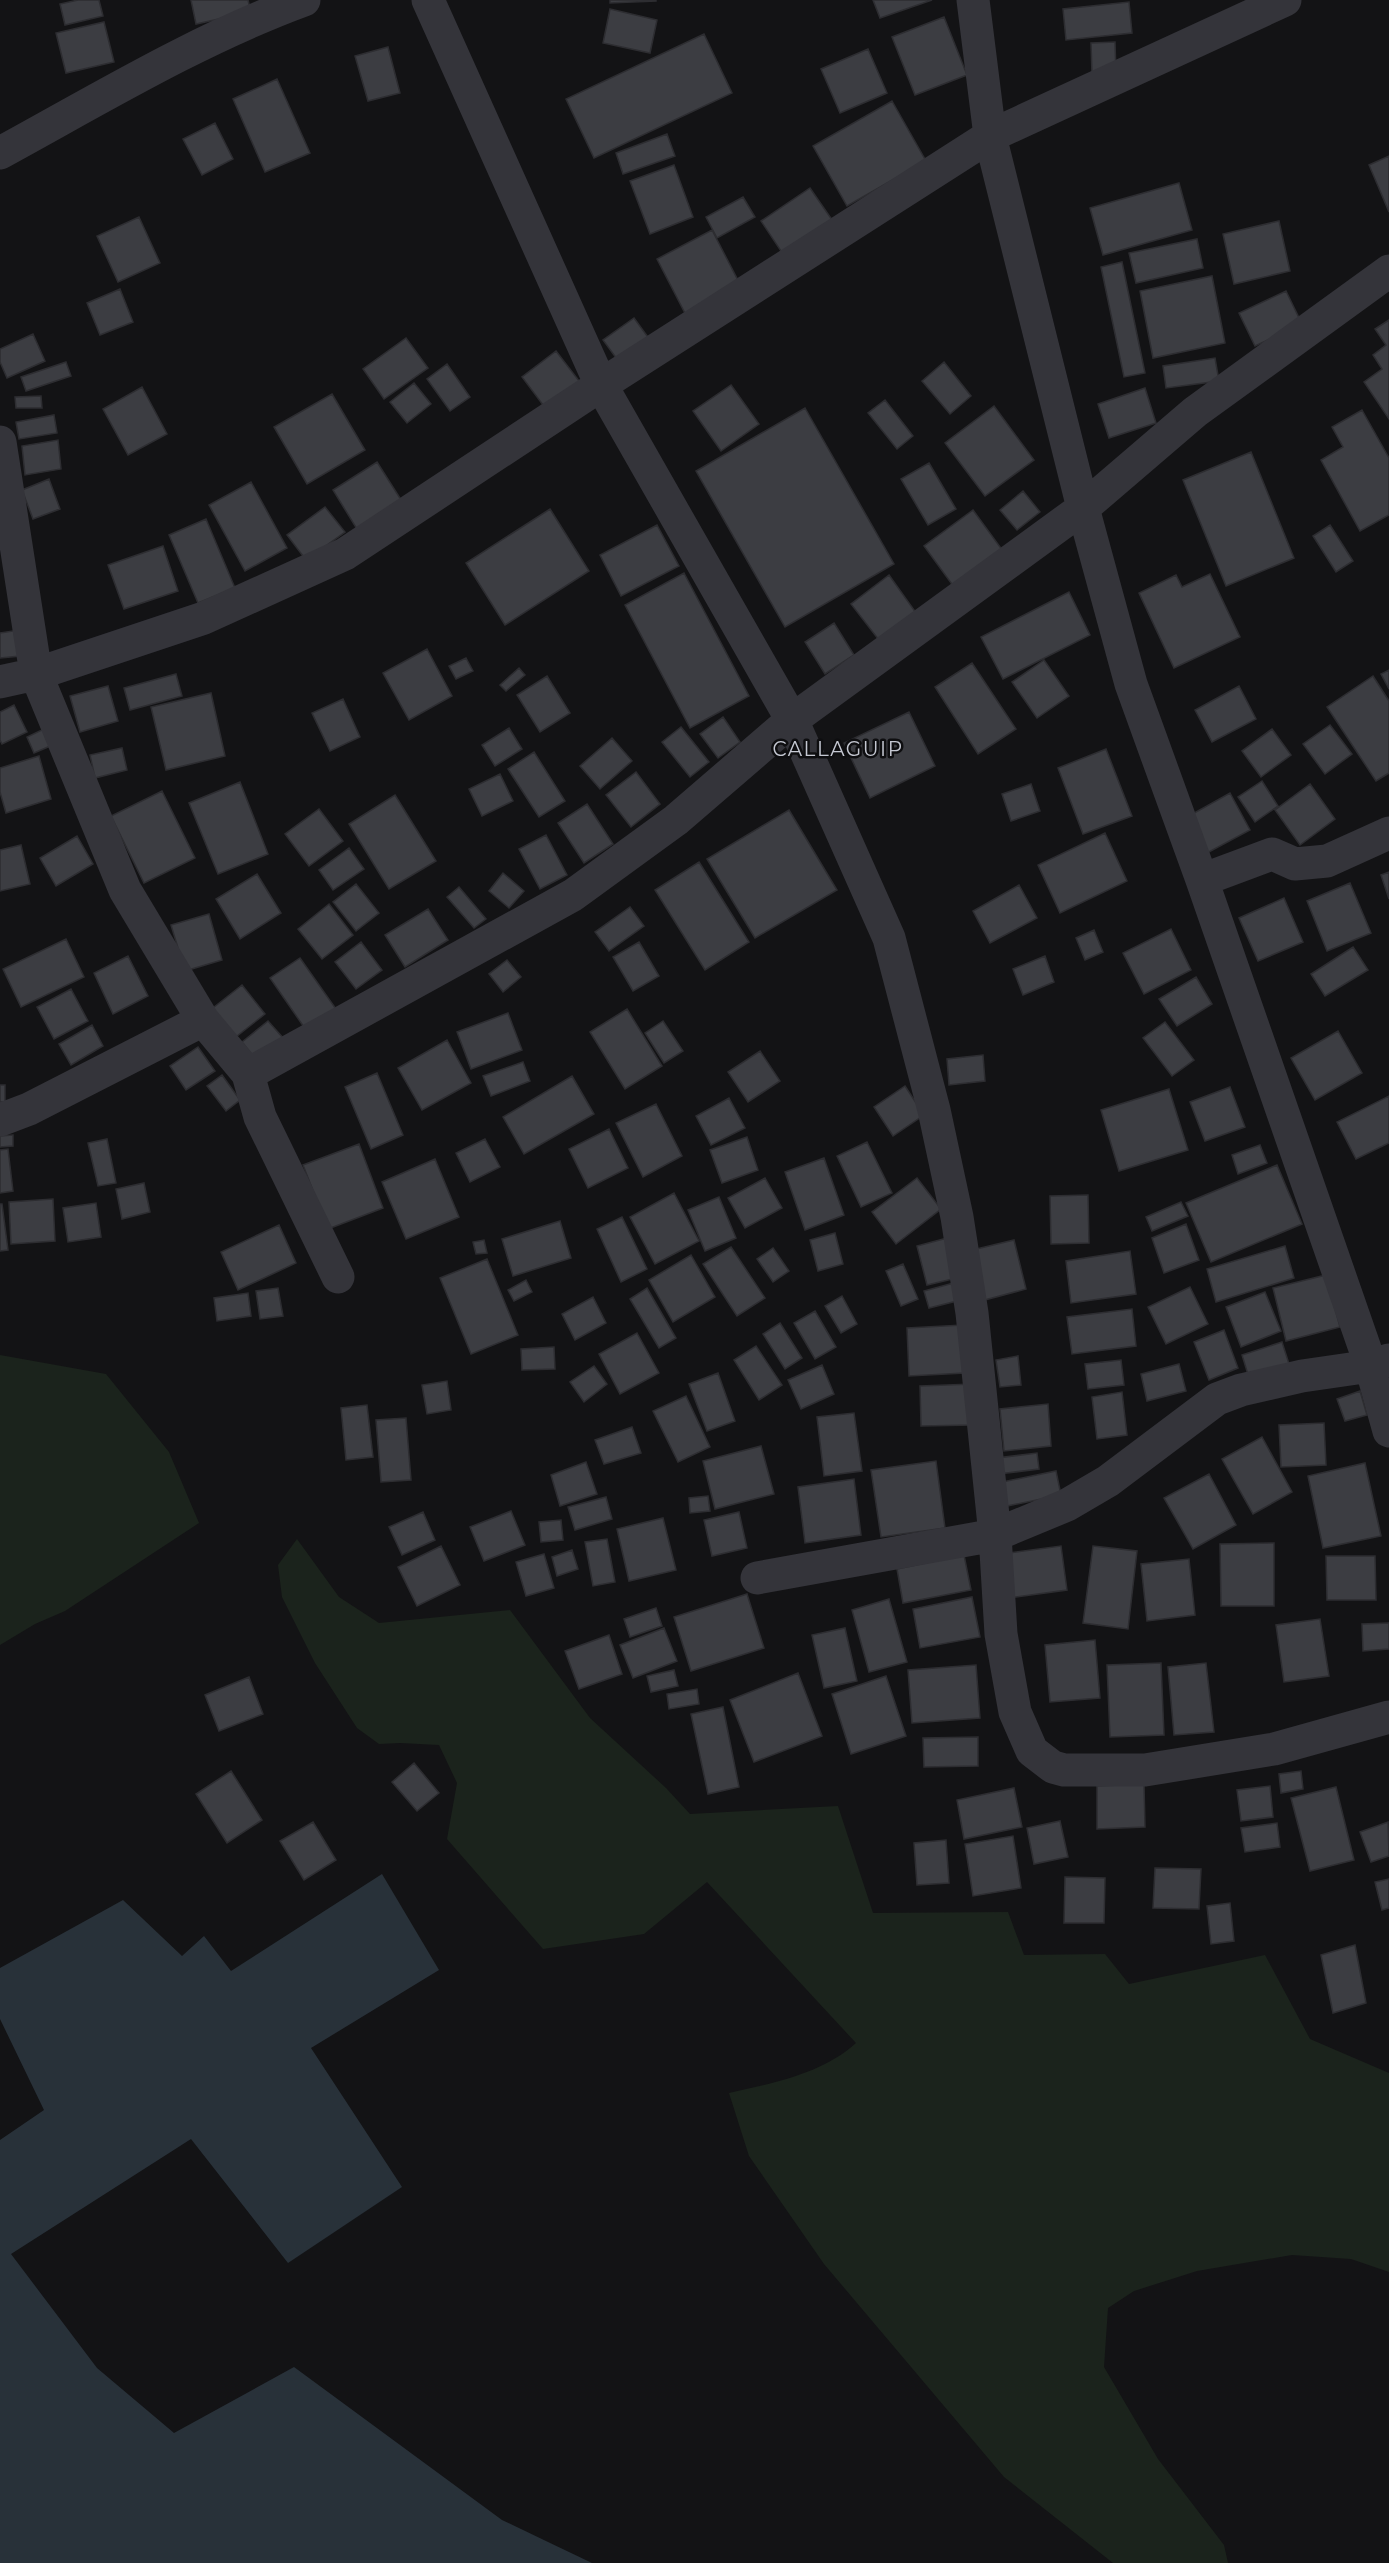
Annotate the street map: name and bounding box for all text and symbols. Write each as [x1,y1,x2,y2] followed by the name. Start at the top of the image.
[772,737,904,761] district label: CALLAGUIP

